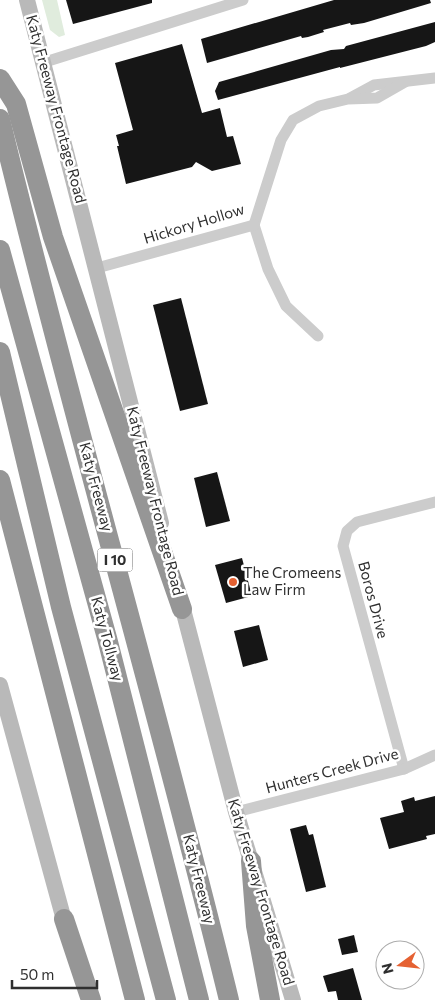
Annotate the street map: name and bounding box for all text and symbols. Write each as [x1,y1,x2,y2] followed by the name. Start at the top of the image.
[23,13,91,205] street label: Katy Freeway Frontage Road
[141,199,246,247] street label: Hickory Hollow
[124,404,188,597] street label: Katy Freeway Frontage Road
[76,440,118,534] street label: Katy Freeway
[98,548,132,572] road number: I 10
[355,559,393,640] street label: Boros Drive
[243,563,341,598] place label: The Cromeens Law Firm
[227,576,239,588] marker: The Cromeens Law Firm
[88,594,128,683] street label: Katy Tollway
[263,744,400,796] street label: Hunters Creek Drive
[225,796,299,987] street label: Katy Freeway Frontage Road
[180,832,220,926] street label: Katy Freeway
[375,940,425,990] north arrow
[12,958,98,990] scale bar
[377,961,397,976] text: N
[20,965,54,983] text: 50 m

